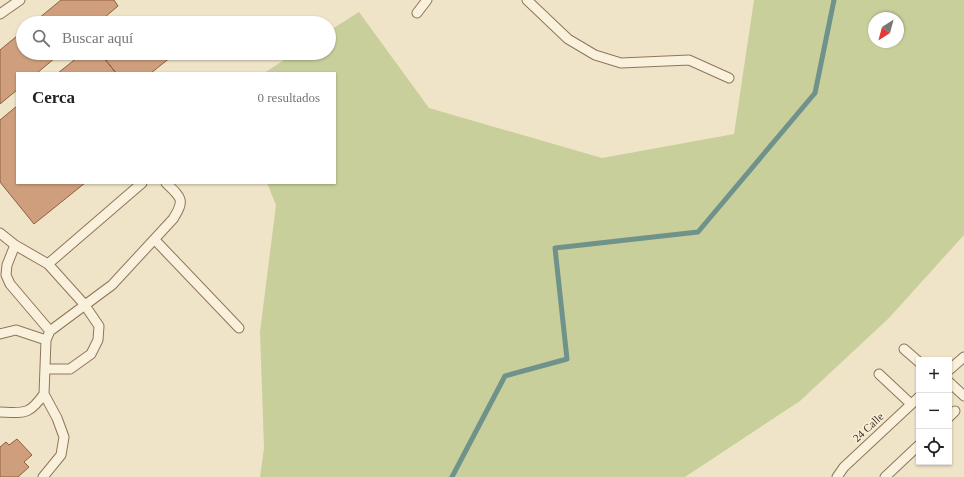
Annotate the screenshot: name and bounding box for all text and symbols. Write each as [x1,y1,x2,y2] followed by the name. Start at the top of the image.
[868,12,904,48] north arrow
[16,16,336,60] search box
[30,27,52,49] icon: search
[62,30,133,46] text: Buscar aquí
[32,88,75,107] text: Cerca
[258,90,320,105] text: 0 resultados
[916,357,952,465] map controls
[916,357,952,393] button: +
[916,393,952,429] button: −
[850,410,886,444] street label: 24 Calle
[916,429,952,465] button: locate

